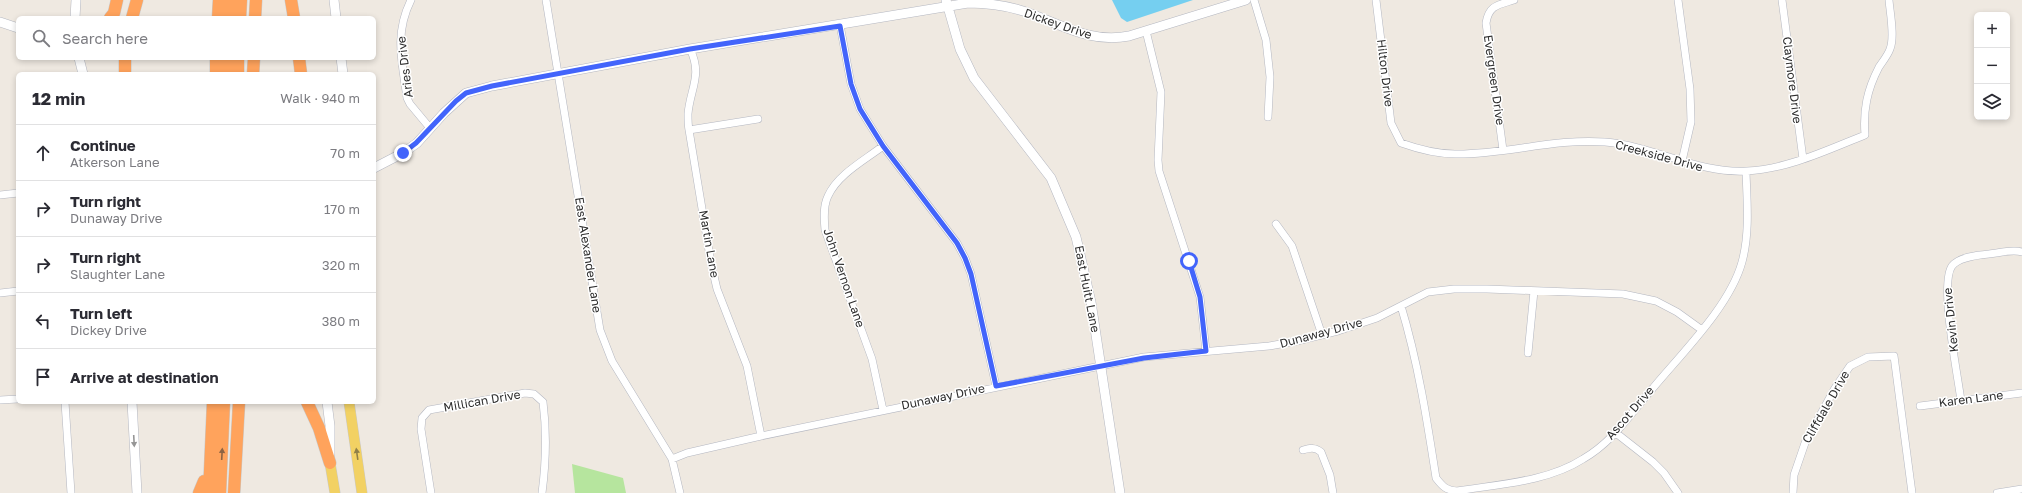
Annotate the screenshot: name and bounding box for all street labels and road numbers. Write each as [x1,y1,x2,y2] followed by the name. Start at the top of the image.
[1022,5,1094,42] street label: Dickey Drive
[1481,34,1508,126] street label: Evergreen Drive
[393,35,416,99] street label: Aries Drive
[1780,36,1805,124] street label: Claymore Drive
[1374,38,1397,108] street label: Hilton Drive
[1614,137,1705,174] street label: Creekside Drive
[572,196,605,314] street label: East Alexander Lane
[696,209,723,279] street label: Martin Lane
[821,226,868,329] street label: John Vernon Lane
[1072,244,1103,334] street label: East Huitt Lane
[1940,287,1961,353] street label: Kevin Drive
[1278,314,1364,351] street label: Dunaway Drive
[1799,368,1852,446] street label: Cliffdale Drive
[900,380,986,413] street label: Dunaway Drive
[1602,383,1657,442] street label: Ascot Drive
[442,386,522,415] street label: Millican Drive
[1938,387,2004,410] street label: Karen Lane

